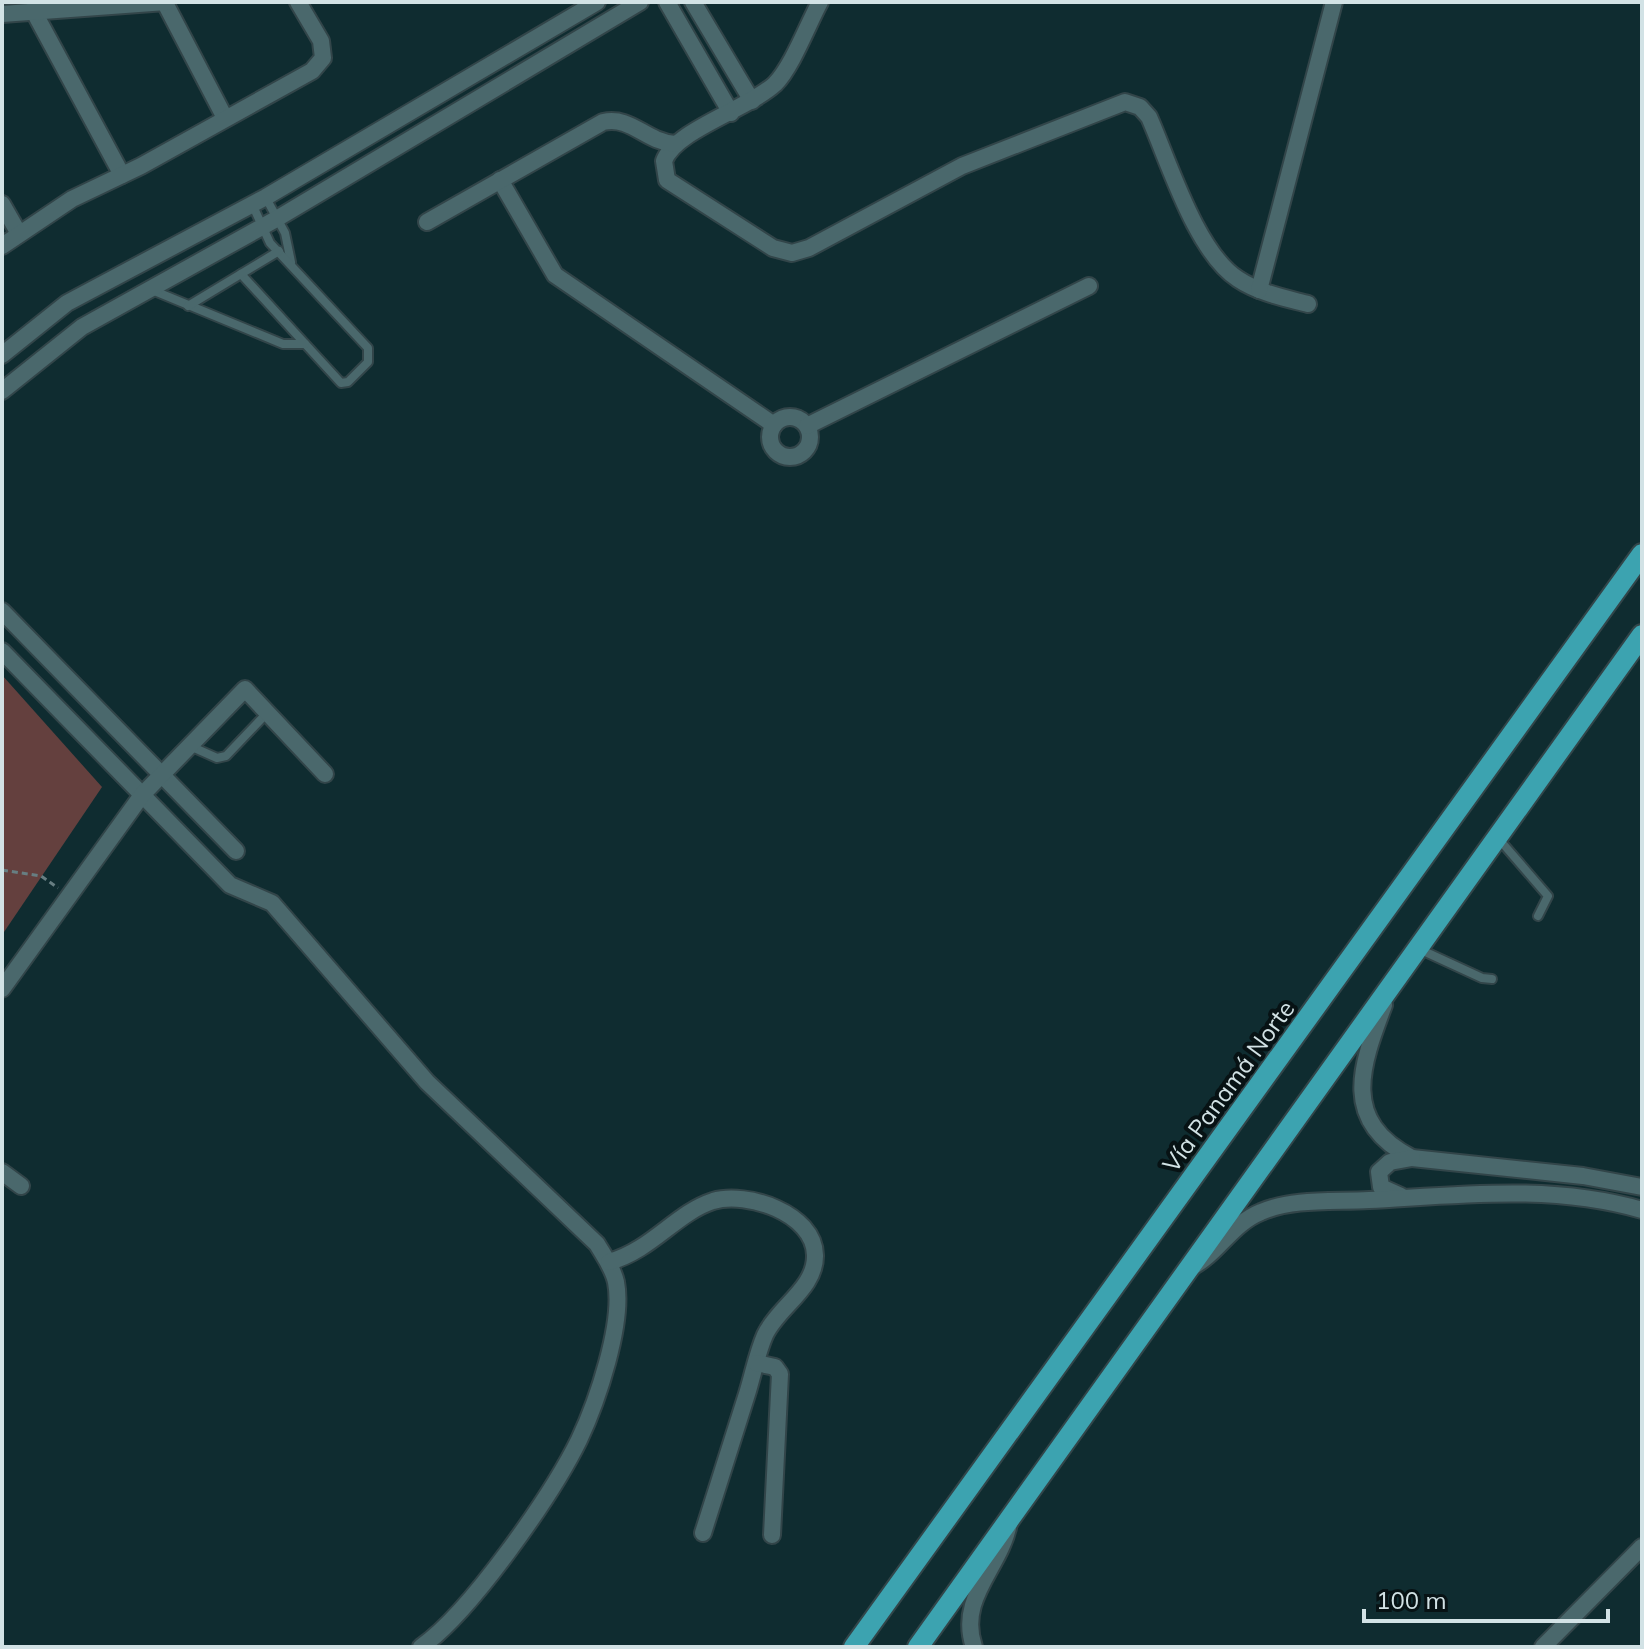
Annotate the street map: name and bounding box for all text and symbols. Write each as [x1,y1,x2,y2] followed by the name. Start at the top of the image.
[1156,994,1300,1178] street label: Vía Panamá Norte
[1364,1573,1608,1623] scale bar
[1376,1585,1447,1615] text: 100 m

